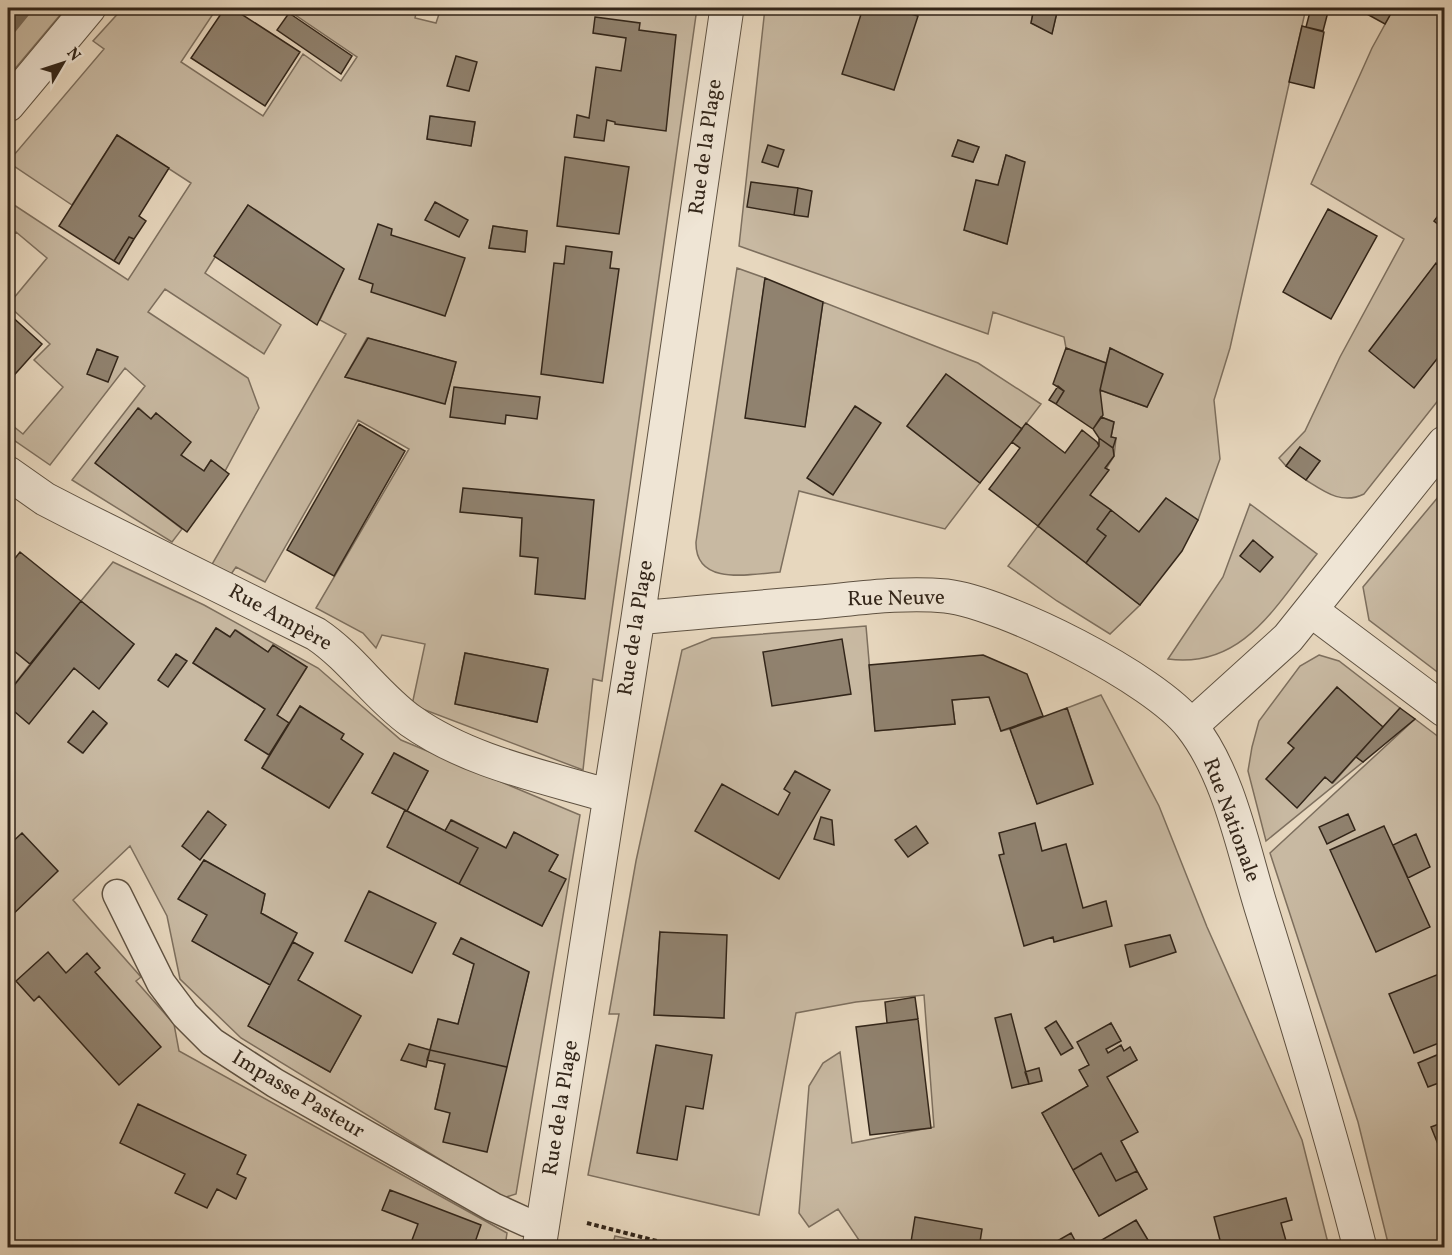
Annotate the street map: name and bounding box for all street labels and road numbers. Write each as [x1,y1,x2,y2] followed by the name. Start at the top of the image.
[682,77,730,217] street label: Rue de la Plage
[611,558,661,698] street label: Rue de la Plage
[223,578,337,658] street label: Rue Ampère
[847,584,945,614] street label: Rue Neuve
[1195,754,1267,886] street label: Rue Nationale
[536,1038,586,1178] street label: Rue de la Plage
[226,1044,370,1146] street label: Impasse Pasteur

